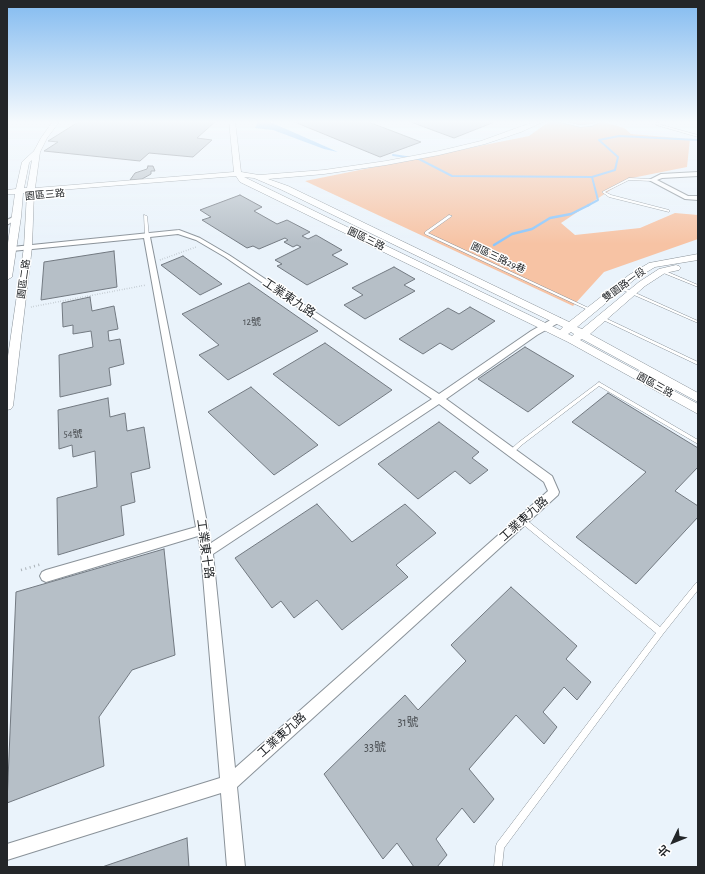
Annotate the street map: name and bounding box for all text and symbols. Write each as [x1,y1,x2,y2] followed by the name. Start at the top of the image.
[25,187,65,203] street label: 園區三路
[345,225,387,253] street label: 園區三路
[469,240,527,276] street label: 園區三路29巷
[15,258,33,300] street label: 園區二路
[600,265,648,305] street label: 雙園路一段
[260,275,318,321] street label: 工業東九路
[243,316,261,328] house number: 12號
[635,370,675,400] street label: 園區三路
[64,428,82,440] house number: 54號
[497,494,551,544] street label: 工業東九路
[194,518,216,580] street label: 工業東十路
[255,710,309,760] street label: 工業東九路
[397,715,419,729] house number: 31號
[364,740,386,754] house number: 33號
[653,822,693,862] north arrow
[656,843,672,858] text: 北

